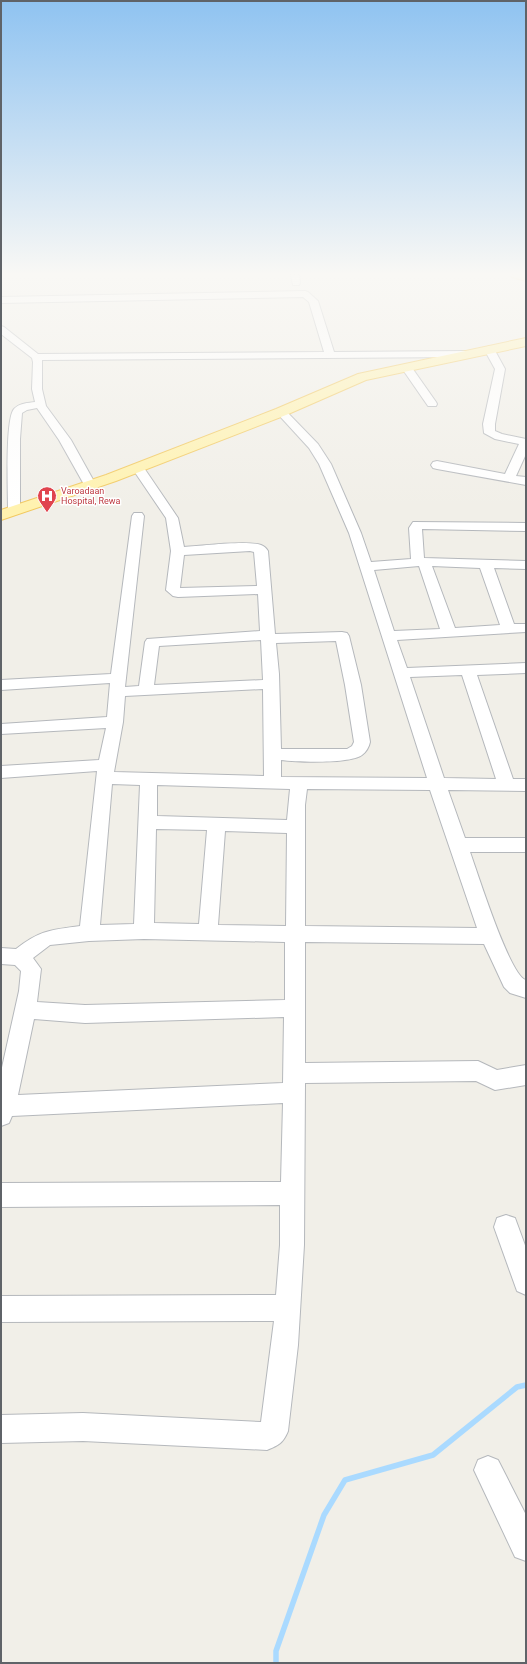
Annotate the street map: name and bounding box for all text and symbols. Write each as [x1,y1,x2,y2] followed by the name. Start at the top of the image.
[36,485,58,513] hospital icon: Varoadaan Hospital, Rewa
[61,486,121,506] place label: Varoadaan Hospital, Rewa

